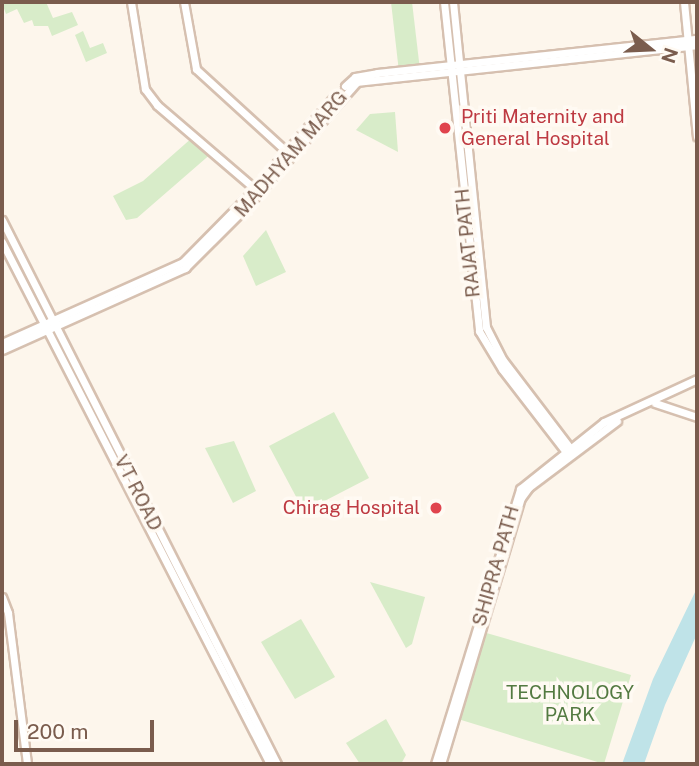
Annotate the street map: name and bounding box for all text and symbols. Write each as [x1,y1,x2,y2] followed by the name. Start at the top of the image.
[615,14,685,84] north arrow
[657,45,683,66] text: N
[230,86,352,222] street label: MADHYAM MARG
[461,106,625,150] place label: Priti Maternity and General Hospital
[435,118,455,138] marker: Priti Maternity and General Hospital
[451,187,485,299] street label: RAJAT PATH
[109,451,167,535] street label: VT ROAD
[283,497,420,519] place label: Chirag Hospital
[426,498,446,518] marker: Chirag Hospital
[468,503,524,629] street label: SHIPRA PATH
[506,682,634,726] park label: TECHNOLOGY PARK
[18,706,158,750] scale bar
[27,719,88,744] text: 200 m

